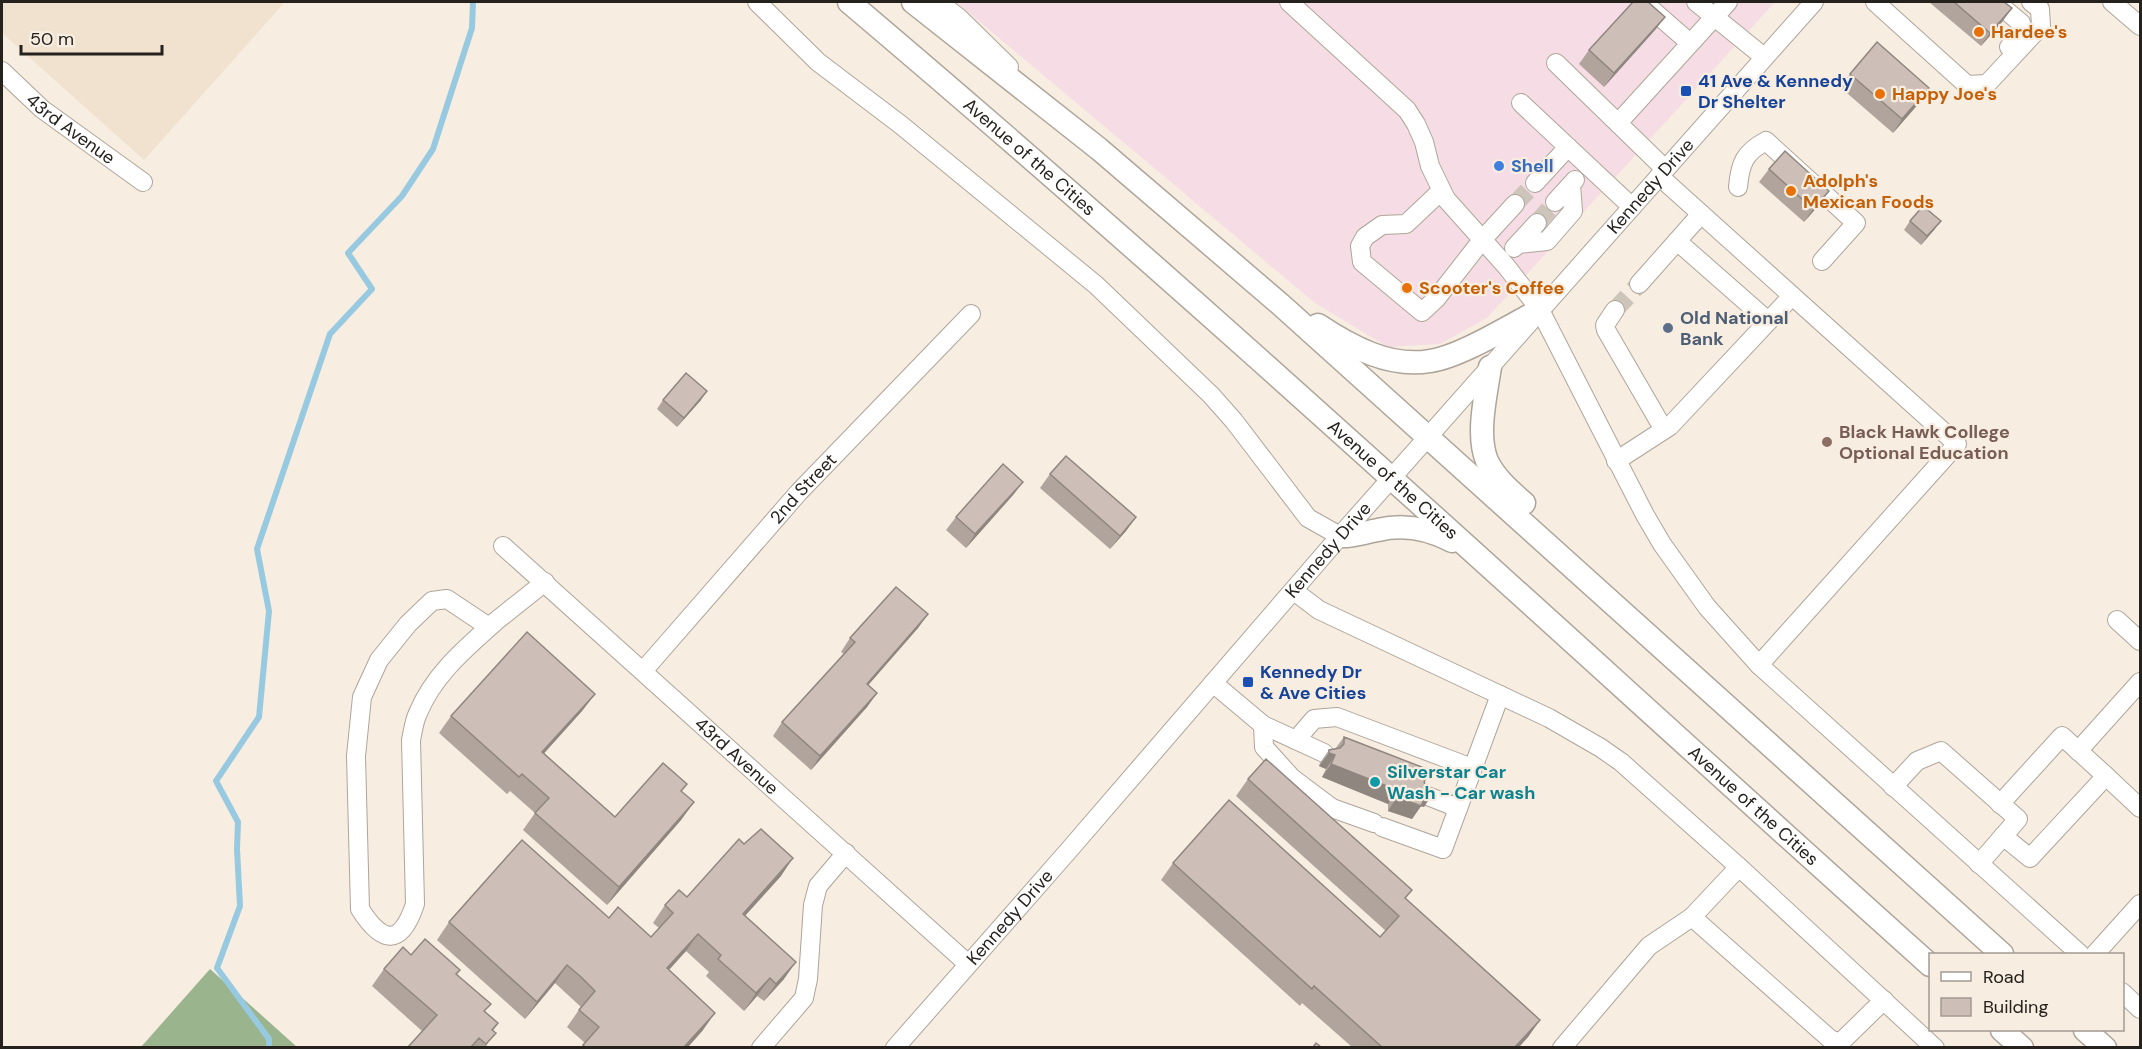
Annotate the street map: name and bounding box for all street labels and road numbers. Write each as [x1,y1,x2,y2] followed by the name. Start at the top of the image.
[21,88,120,170] street label: 43rd Avenue
[958,93,1101,221] street label: Avenue of the Cities
[1602,133,1699,239] street label: Kennedy Drive
[1323,415,1464,545] street label: Avenue of the Cities
[765,448,842,529] street label: 2nd Street
[1280,497,1377,603] street label: Kennedy Drive
[689,712,784,800] street label: 43rd Avenue
[1683,740,1824,871] street label: Avenue of the Cities
[961,864,1058,970] street label: Kennedy Drive

